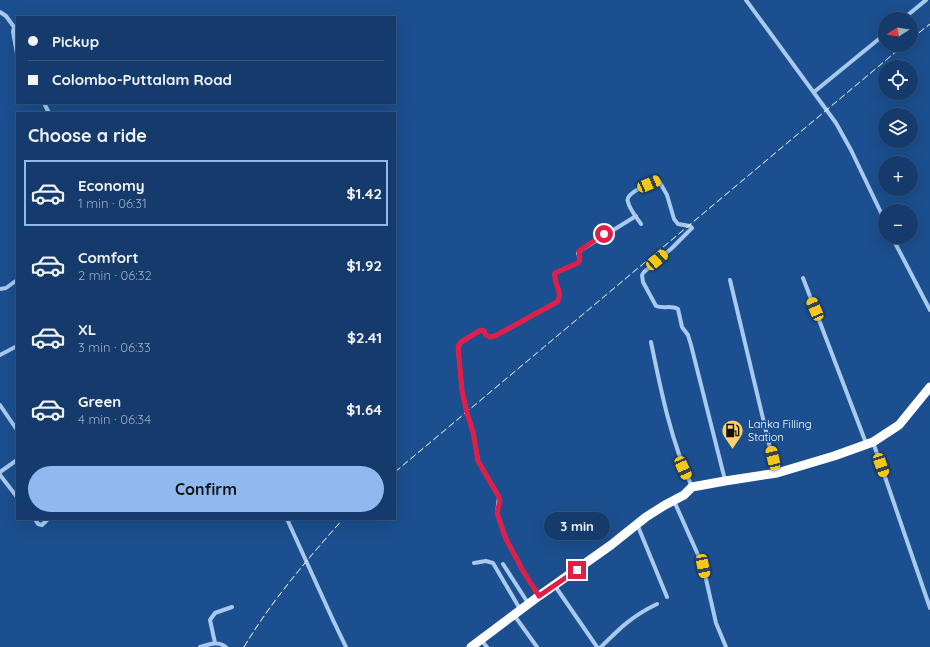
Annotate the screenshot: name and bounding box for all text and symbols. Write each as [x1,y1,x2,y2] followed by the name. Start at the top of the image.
[878,12,918,52] north arrow
[878,12,918,244] map controls
[52,32,99,51] text: Pickup
[878,60,918,100] button: locate
[52,70,232,89] text: Colombo-Puttalam Road
[878,108,918,148] button: layers
[28,124,147,147] text: Choose a ride
[878,156,918,196] button: +
[636,174,662,194] car
[30,175,66,211] icon: car
[78,176,145,195] text: Economy
[347,184,382,203] text: $1.42
[78,195,147,211] text: 1 min · 06:31
[878,204,918,244] button: −
[595,225,613,243] route start
[30,247,66,283] icon: car
[78,248,139,267] text: Comfort
[644,248,670,272] car
[346,256,382,275] text: $1.92
[78,267,152,283] text: 2 min · 06:32
[805,296,825,322] car
[30,319,66,355] icon: car
[78,320,96,339] text: XL
[347,328,382,347] text: $2.41
[78,339,151,355] text: 3 min · 06:33
[30,391,66,427] icon: car
[78,392,121,411] text: Green
[346,400,382,419] text: $1.64
[78,411,151,427] text: 4 min · 06:34
[719,417,745,450] fuel station icon: Lanka Filling Station
[748,417,812,444] place label: Lanka Filling Station
[764,445,782,471] car
[871,452,891,478] car
[673,455,693,481] car
[28,466,384,512] button: Confirm
[544,512,610,540] callout: 3 min
[560,518,594,534] text: 3 min
[695,553,711,579] car
[568,561,586,579] route end

